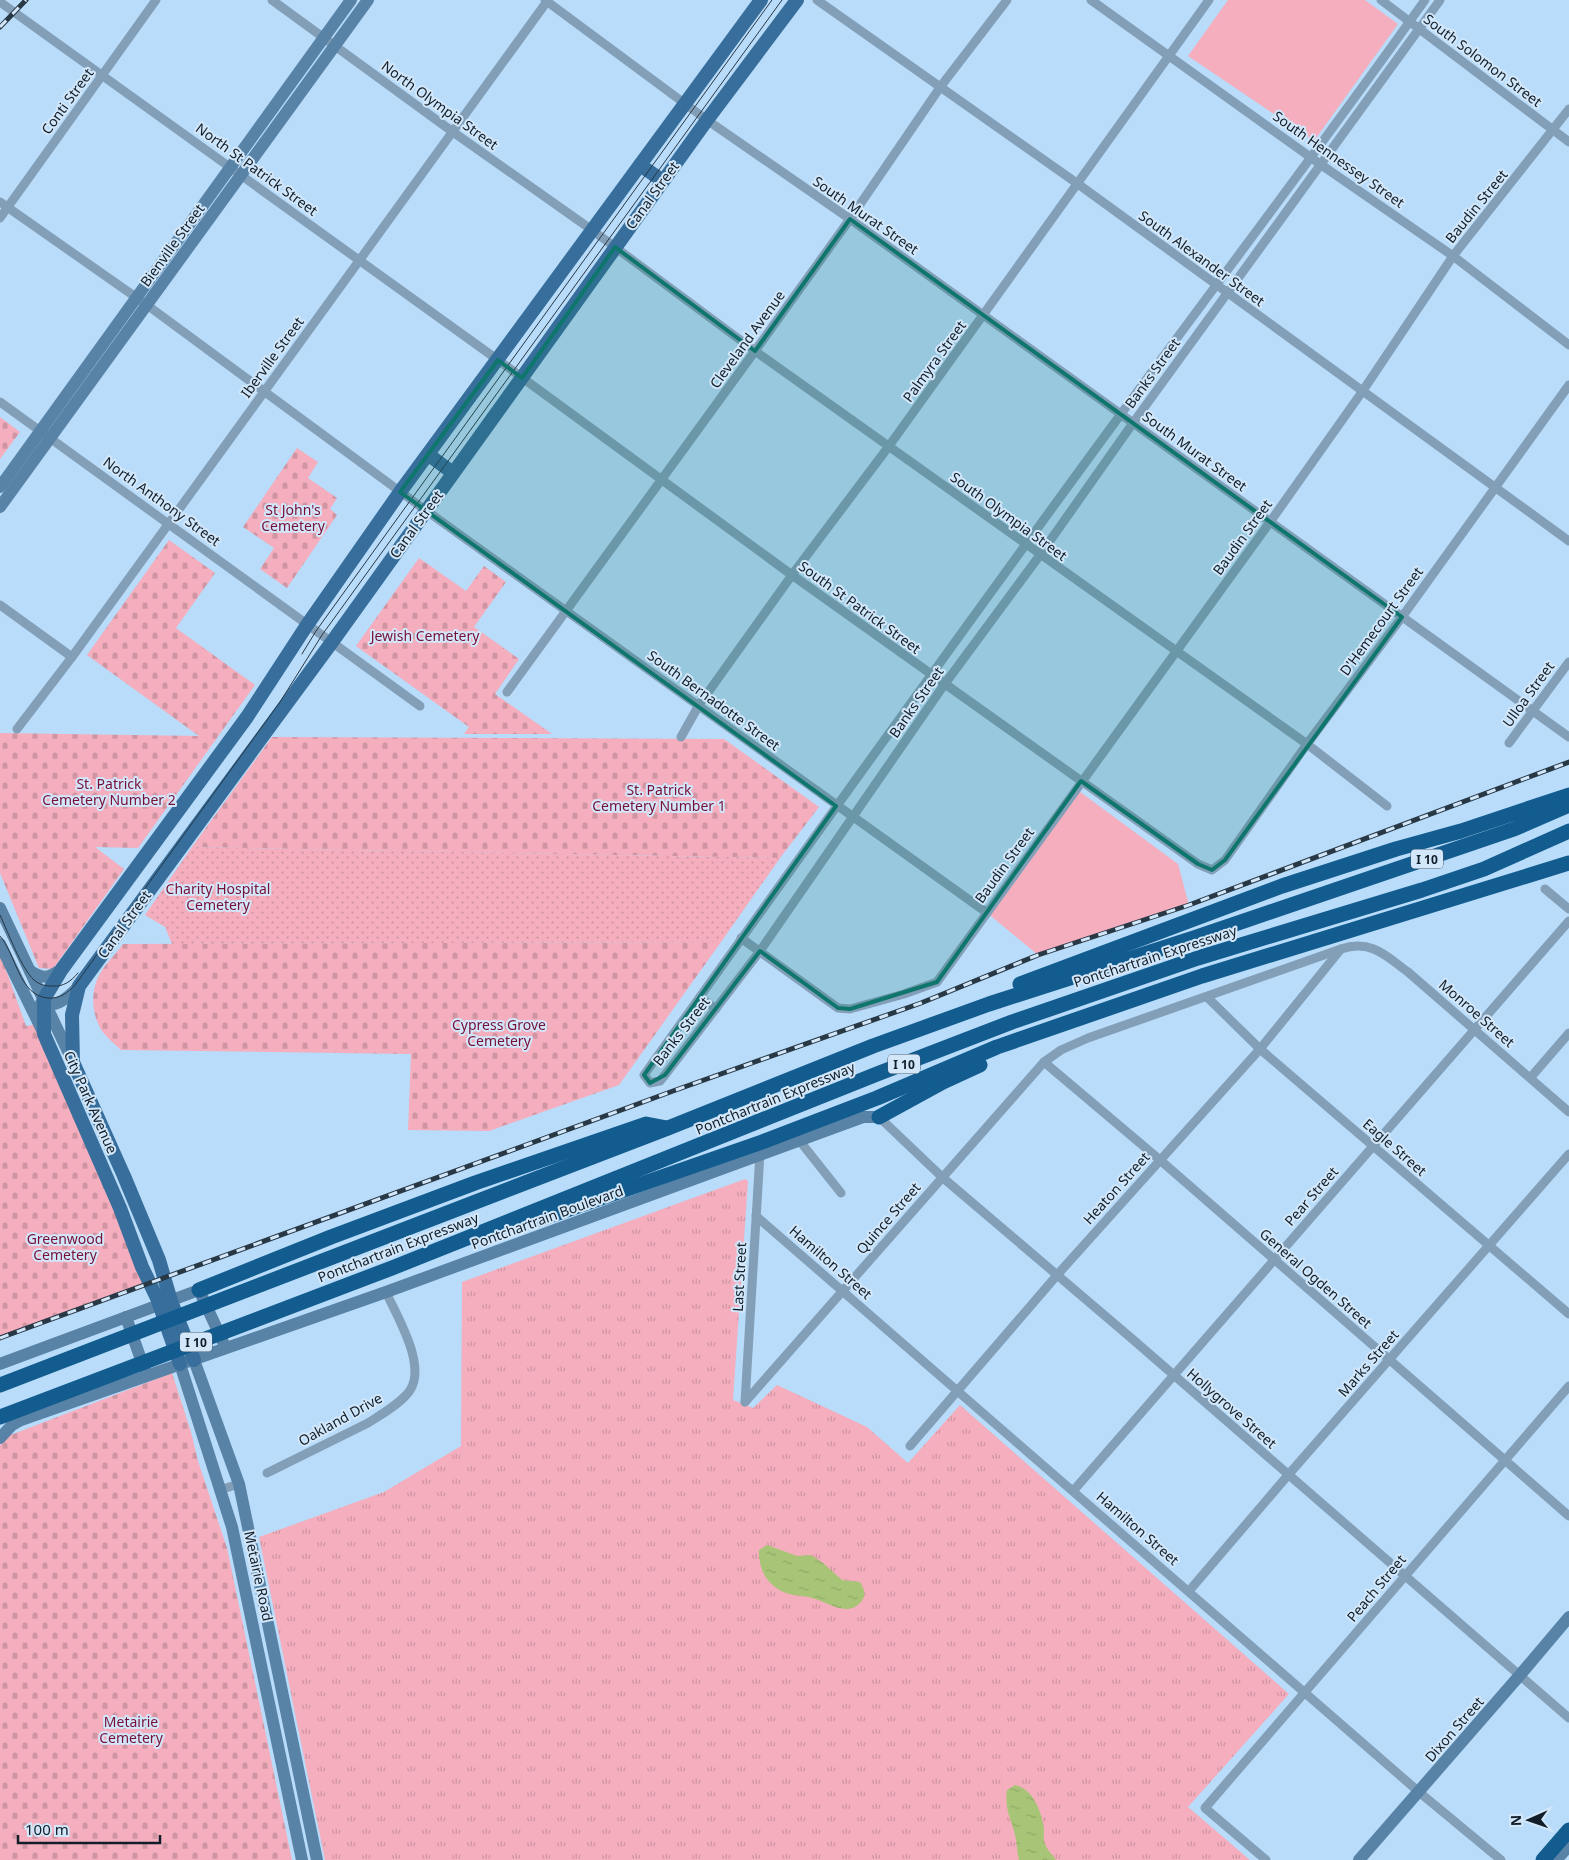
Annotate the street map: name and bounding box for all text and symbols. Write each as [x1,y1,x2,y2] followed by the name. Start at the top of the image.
[1420,9,1546,111] street label: South Solomon Street
[378,56,502,154] street label: North Olympia Street
[37,64,97,138] street label: Conti Street
[1269,106,1409,212] street label: South Hennessey Street
[192,118,322,220] street label: North St Patrick Street
[621,157,683,233] street label: Canal Street
[1441,165,1511,247] street label: Baudin Street
[809,171,923,259] street label: South Murat Street
[136,200,208,290] street label: Bienville Street
[1135,206,1269,310] street label: South Alexander Street
[705,286,789,392] street label: Cleveland Avenue
[236,313,308,401] street label: Iberville Street
[898,316,970,406] street label: Palmyra Street
[1120,334,1184,412] street label: Banks Street
[1139,407,1251,495] street label: South Murat Street
[100,452,224,550] street label: North Anthony Street
[947,467,1071,565] street label: South Olympia Street
[385,486,447,562] street label: Canal Street
[1208,495,1276,579] street label: Baudin Street
[261,500,326,535] park label: St John's Cemetery
[795,556,925,658] street label: South St Patrick Street
[1335,563,1427,679] street label: D'Hemecourt Street
[369,626,480,645] park label: Jewish Cemetery
[644,646,784,754] street label: South Bernadotte Street
[1498,657,1558,731] street label: Ulloa Street
[885,663,947,741] street label: Banks Street
[42,774,176,809] park label: St. Patrick Cemetery Number 2
[592,780,726,815] park label: St. Patrick Cemetery Number 1
[970,823,1038,907] street label: Baudin Street
[1411,850,1443,869] road number: I 10
[166,879,270,914] park label: Charity Hospital Cemetery
[93,886,155,962] street label: Canal Street
[1071,920,1240,991] street label: Pontchartrain Expressway
[1435,975,1519,1051] street label: Monroe Street
[648,993,714,1069] street label: Banks Street
[452,1015,546,1050] park label: Cypress Grove Cemetery
[60,1048,122,1157] street label: City Park Avenue
[888,1054,920,1074] road number: I 10
[692,1057,858,1139] street label: Pontchartrain Expressway
[1359,1114,1431,1180] street label: Eagle Street
[1078,1148,1154,1228] street label: Heaton Street
[1280,1162,1342,1230] street label: Pear Street
[852,1178,924,1258] street label: Quince Street
[468,1181,626,1253] street label: Pontchartrain Boulevard
[315,1207,482,1286] street label: Pontchartrain Expressway
[786,1221,876,1303] street label: Hamilton Street
[1256,1224,1376,1332] street label: General Ogden Street
[27,1229,103,1264] park label: Greenwood Cemetery
[728,1242,750,1312] street label: Last Street
[1334,1325,1402,1401] street label: Marks Street
[180,1332,212,1351] road number: I 10
[1183,1364,1281,1452] street label: Hollygrove Street
[295,1388,385,1450] street label: Oakland Drive
[1093,1487,1183,1569] street label: Hamilton Street
[240,1529,278,1623] street label: Metairie Road
[1342,1550,1410,1626] street label: Peach Street
[1420,1692,1488,1766] street label: Dixon Street
[99,1712,164,1747] park label: Metairie Cemetery
[1504,1795,1554,1845] north arrow
[18,1812,160,1844] scale bar
[1506,1814,1525,1826] text: N
[25,1819,69,1839] text: 100 m

